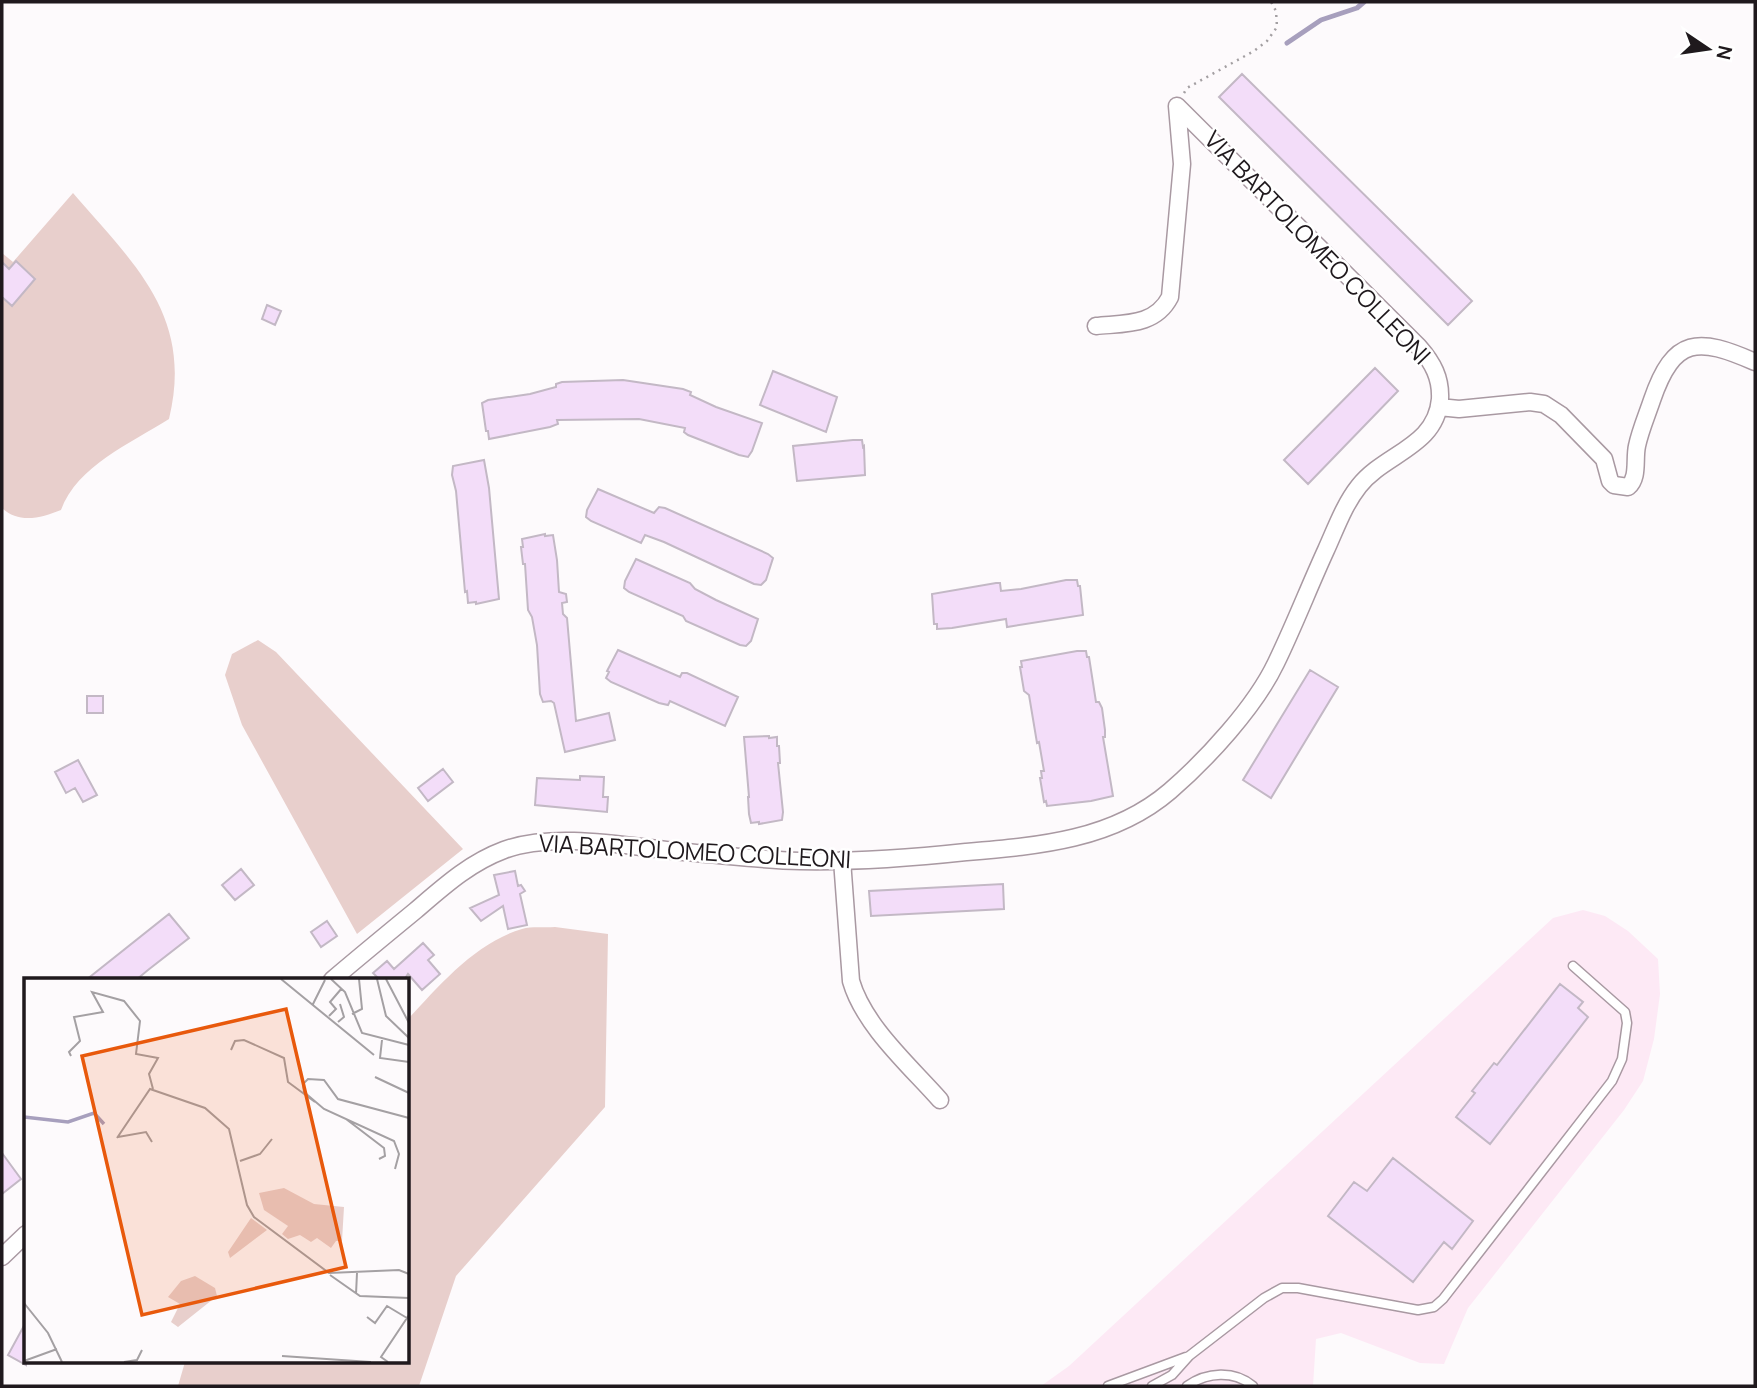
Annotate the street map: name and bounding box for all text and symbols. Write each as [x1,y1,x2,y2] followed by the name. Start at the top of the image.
[1673,14,1743,84] north arrow
[1710,43,1739,62] text: N
[1198,123,1439,371] street label: VIA BARTOLOMEO COLLEONI
[538,826,852,875] street label: VIA BARTOLOMEO COLLEONI
[24,978,410,1364] inset map

